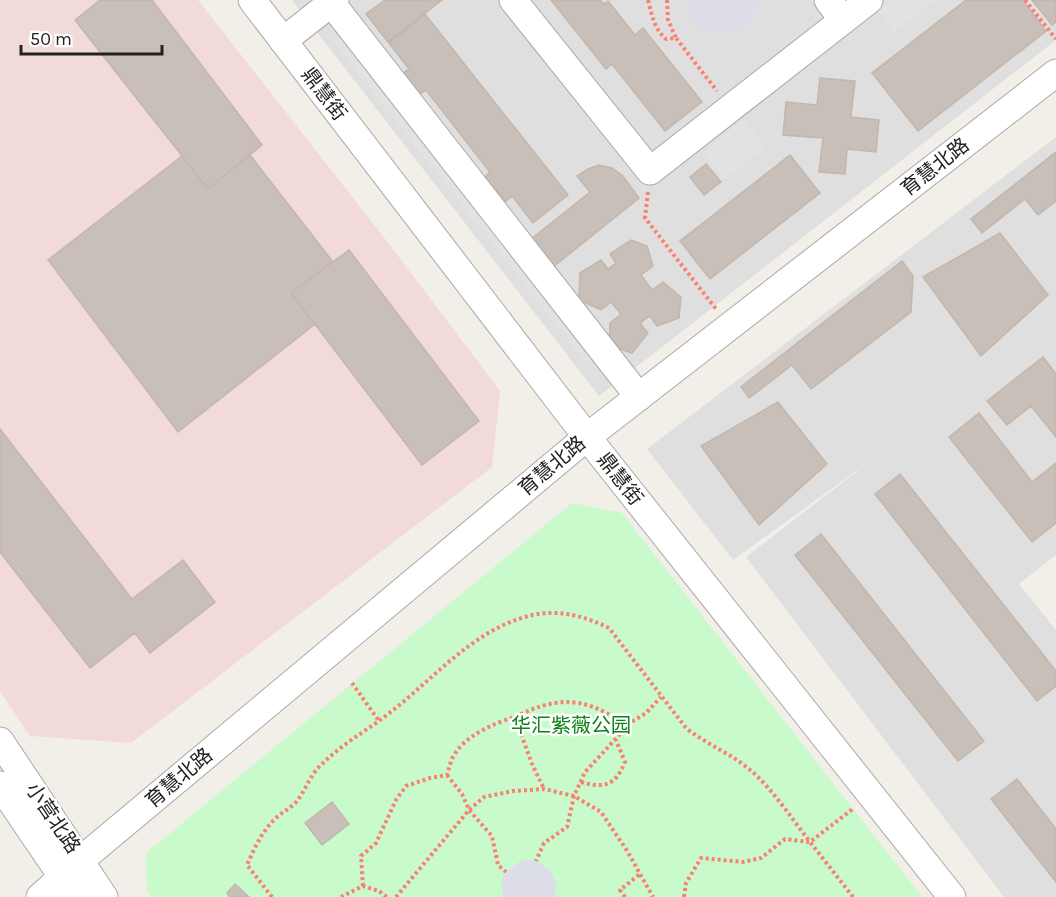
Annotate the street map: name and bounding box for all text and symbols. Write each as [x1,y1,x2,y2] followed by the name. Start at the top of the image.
[21,18,162,56] scale bar
[30,28,72,50] text: 50 m
[297,63,351,125] street label: 鼎慧街
[896,133,974,201] street label: 育慧北路
[514,431,590,501] street label: 育慧北路
[592,448,648,510] street label: 鼎慧街
[511,714,631,737] park label: 华汇紫薇公园
[141,743,217,813] street label: 育慧北路
[21,778,85,858] street label: 小营北路

